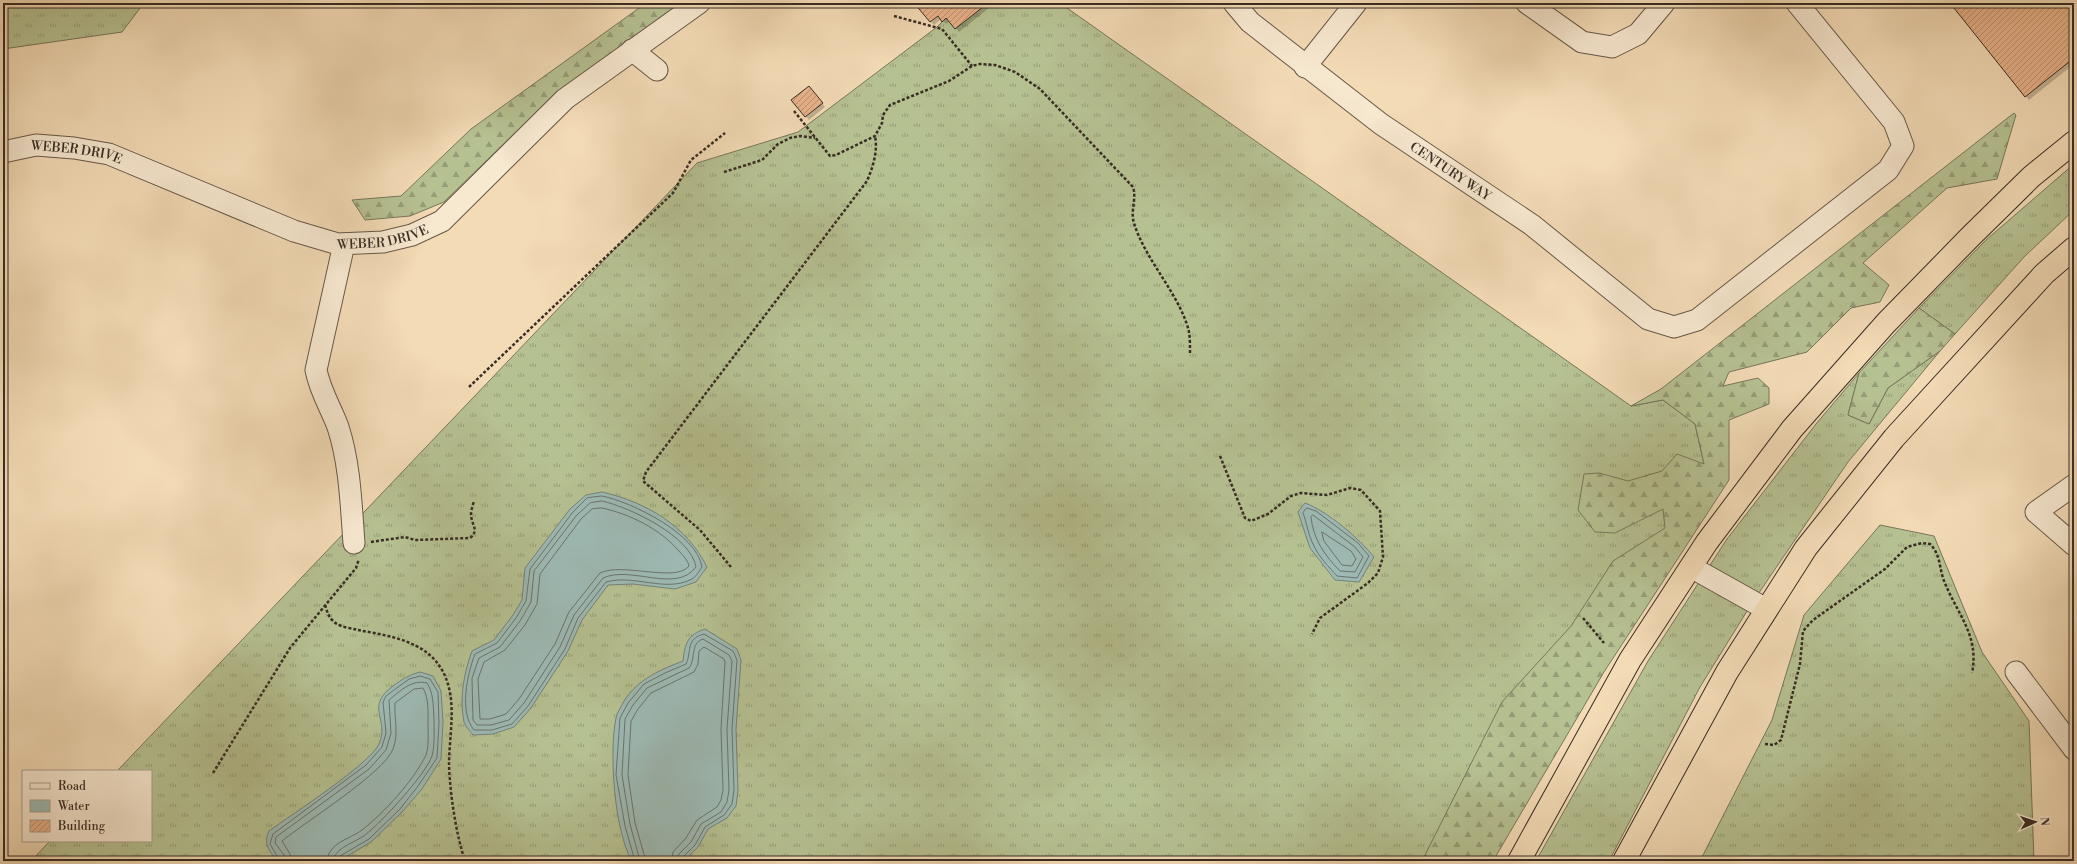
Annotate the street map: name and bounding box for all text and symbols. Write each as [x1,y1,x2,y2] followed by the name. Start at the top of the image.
[29,138,125,168] street label: WEBER DRIVE
[1407,139,1495,205] street label: CENTURY WAY
[336,221,431,253] street label: WEBER DRIVE
[22,770,152,842] legend
[58,779,86,794] text: Road
[57,799,90,814] text: Water
[2015,802,2055,842] north arrow
[2037,817,2051,827] text: N
[57,819,106,834] text: Building

